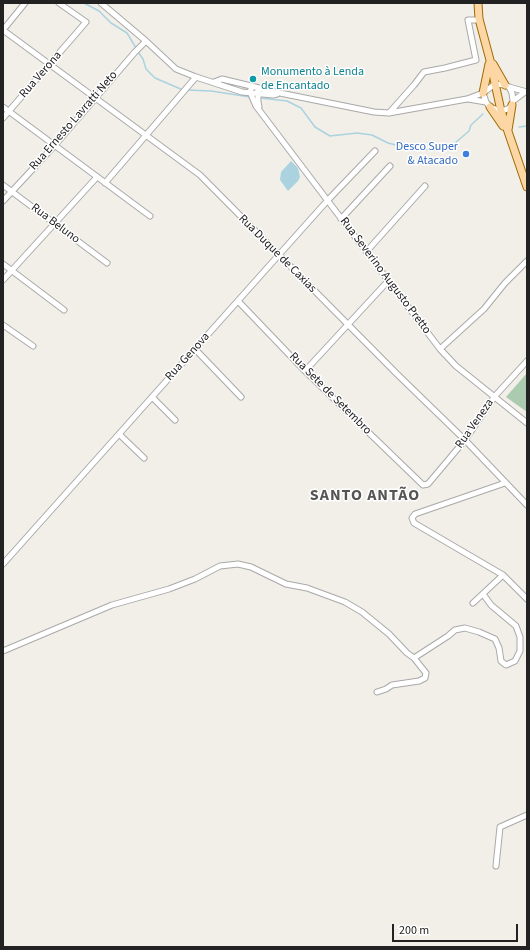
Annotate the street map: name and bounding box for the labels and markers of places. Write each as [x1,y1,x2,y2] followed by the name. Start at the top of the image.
[261,65,364,93] place label: Monumento à Lenda de Encantado
[248,74,258,84] marker: Monumento à Lenda de Encantado
[396,140,458,168] place label: Desco Super & Atacado
[461,149,471,159] marker: Desco Super & Atacado

